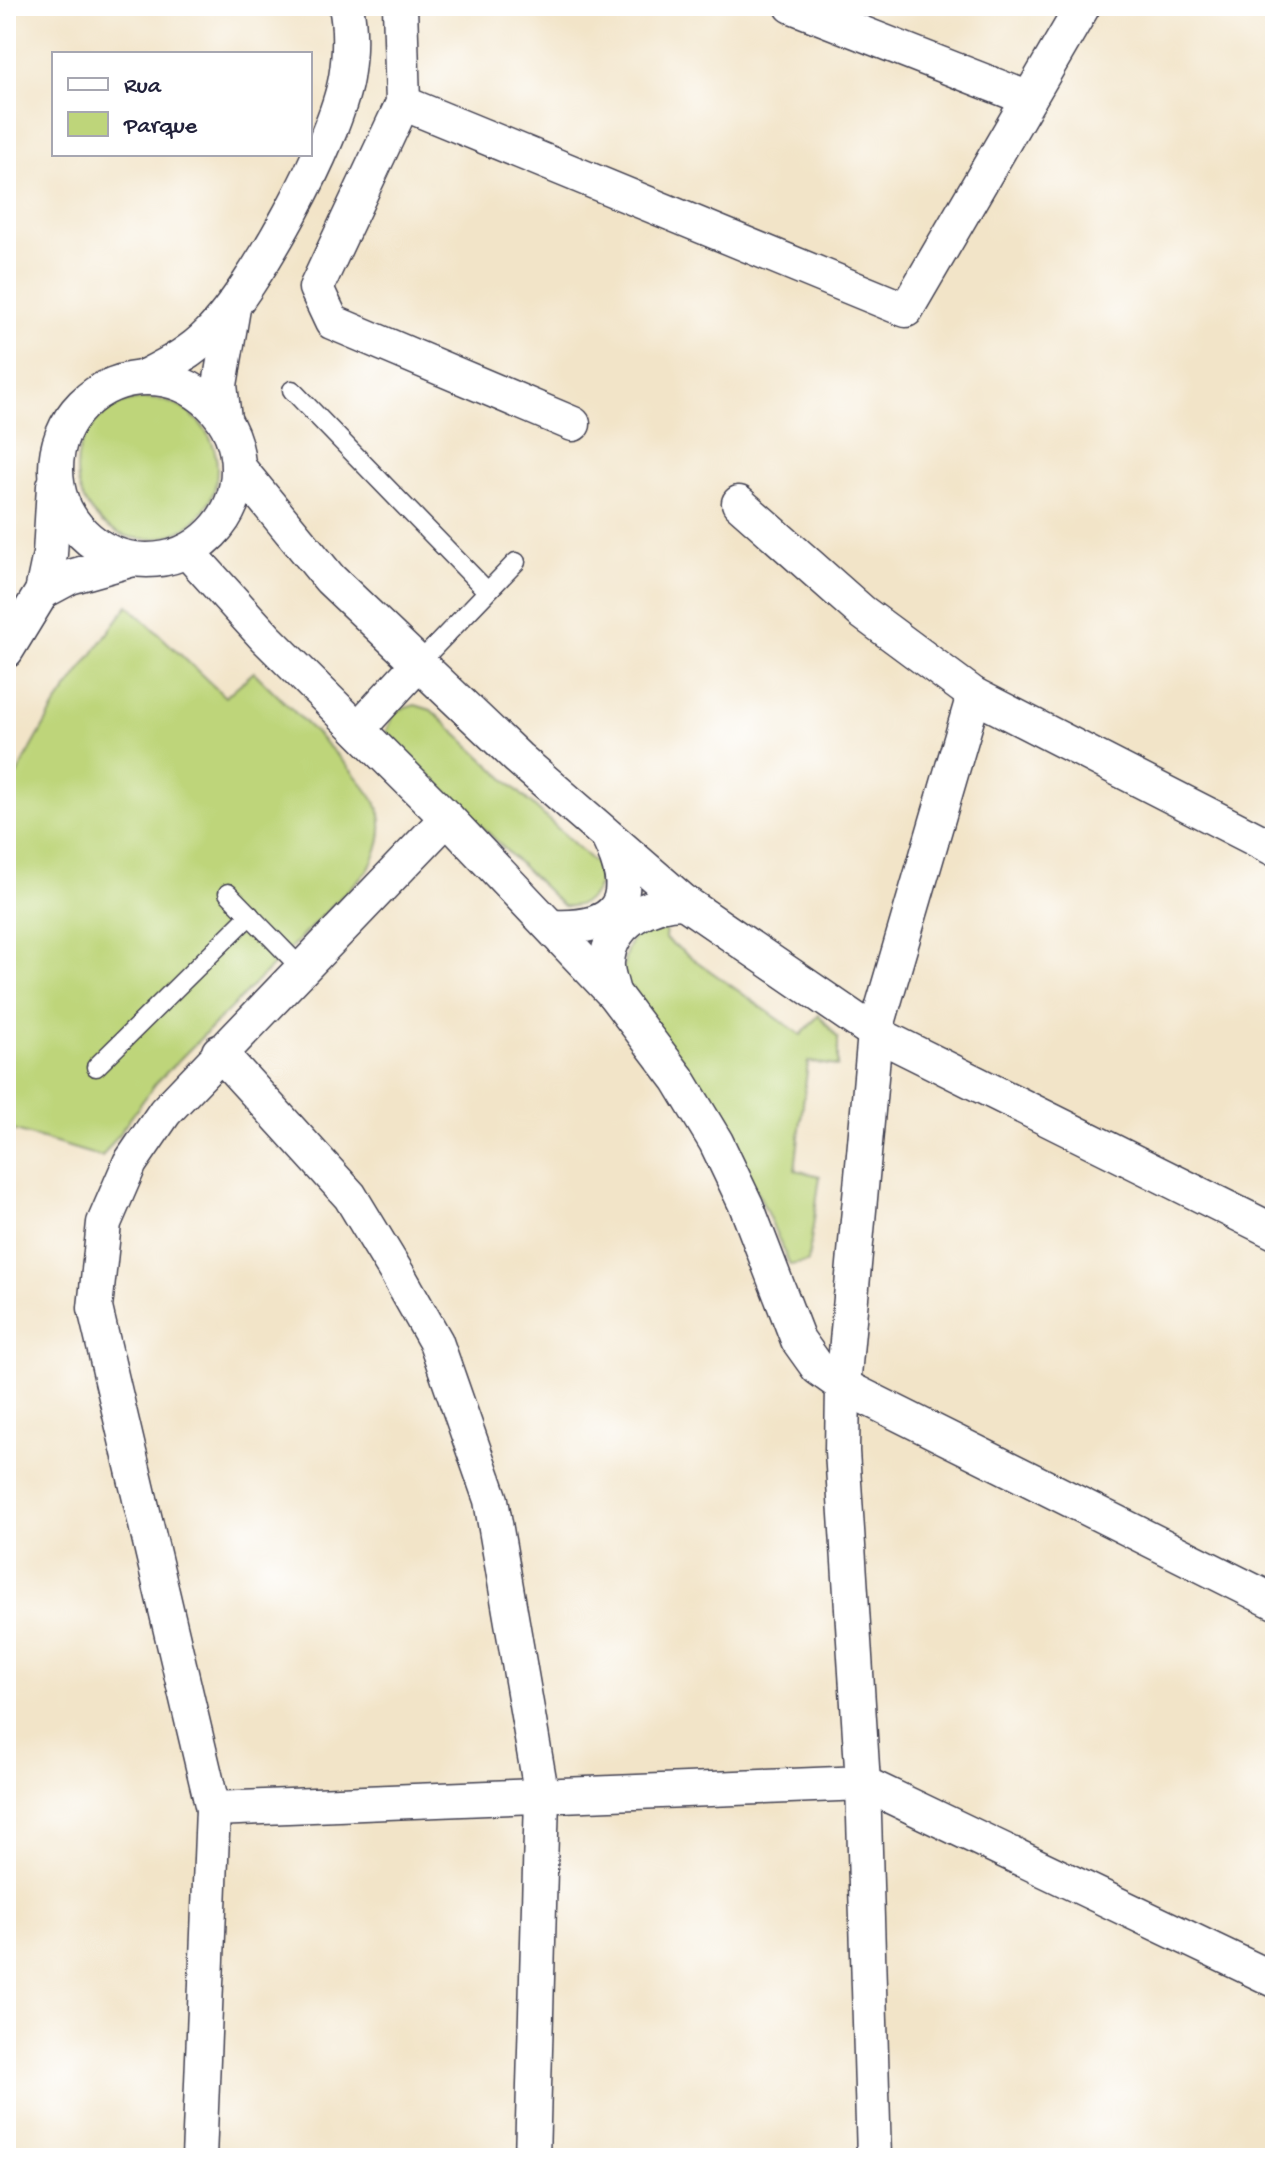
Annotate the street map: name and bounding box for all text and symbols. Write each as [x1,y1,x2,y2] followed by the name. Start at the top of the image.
[52,52,312,156] legend
[124,73,162,102] text: Rua
[123,113,198,142] text: Parque

